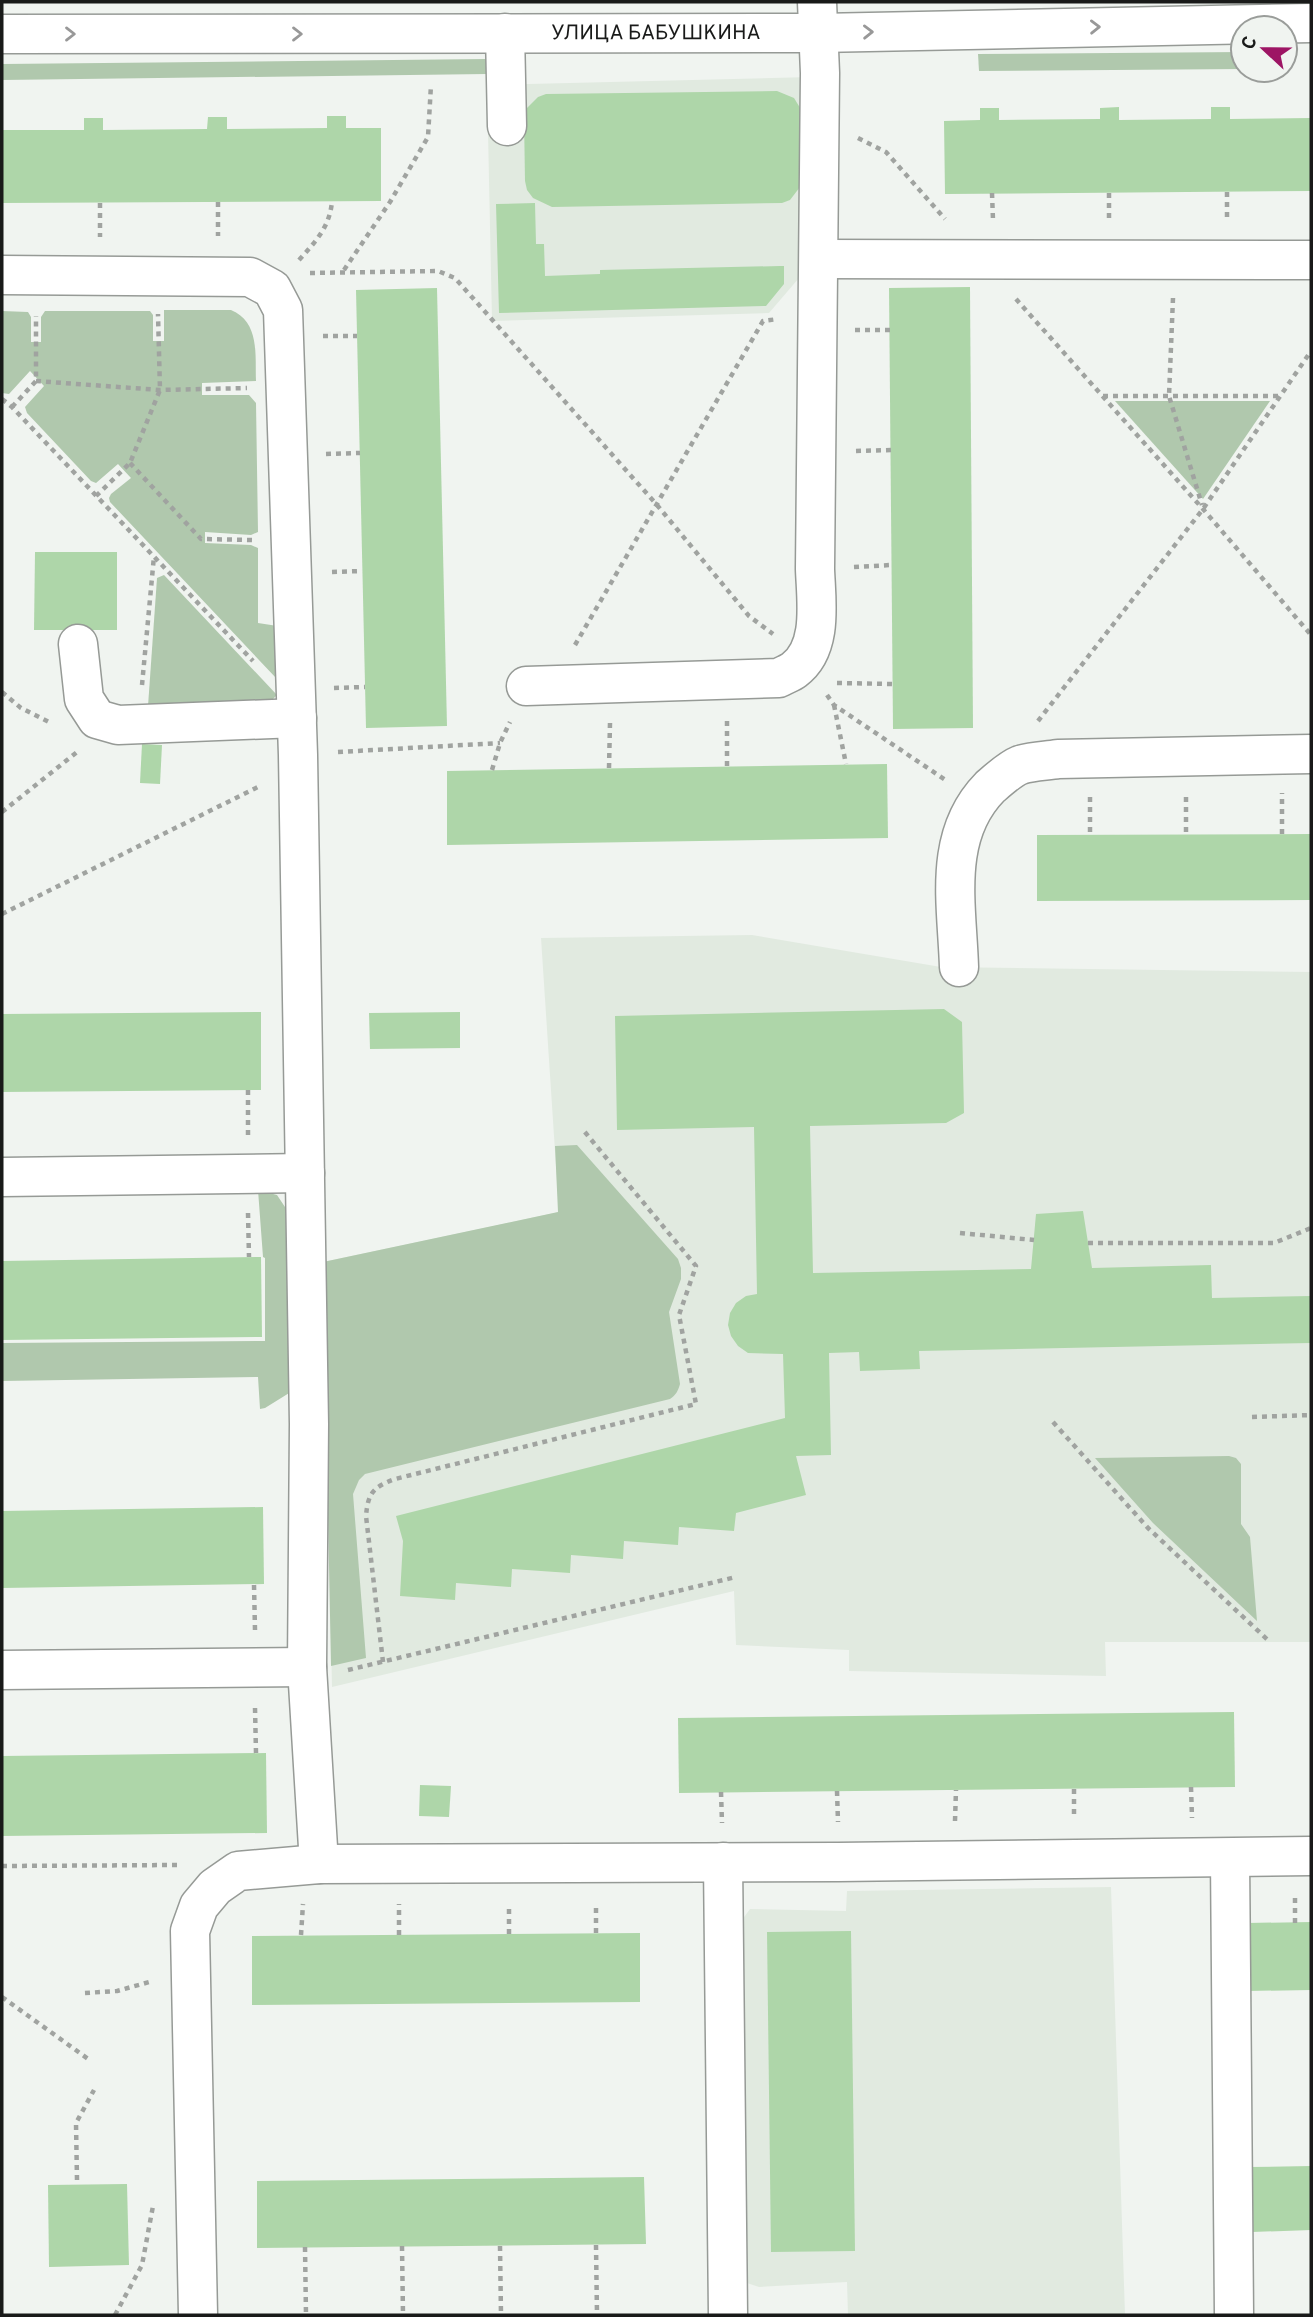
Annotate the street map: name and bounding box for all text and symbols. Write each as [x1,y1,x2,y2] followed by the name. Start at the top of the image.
[1229,14,1299,84] north arrow
[551,20,761,47] street label: УЛИЦА БАБУШКИНА
[1090,20,1101,35] one-way arrow
[863,25,874,40] one-way arrow
[65,26,76,42] one-way arrow
[293,26,303,42] one-way arrow
[1237,33,1263,54] text: С

